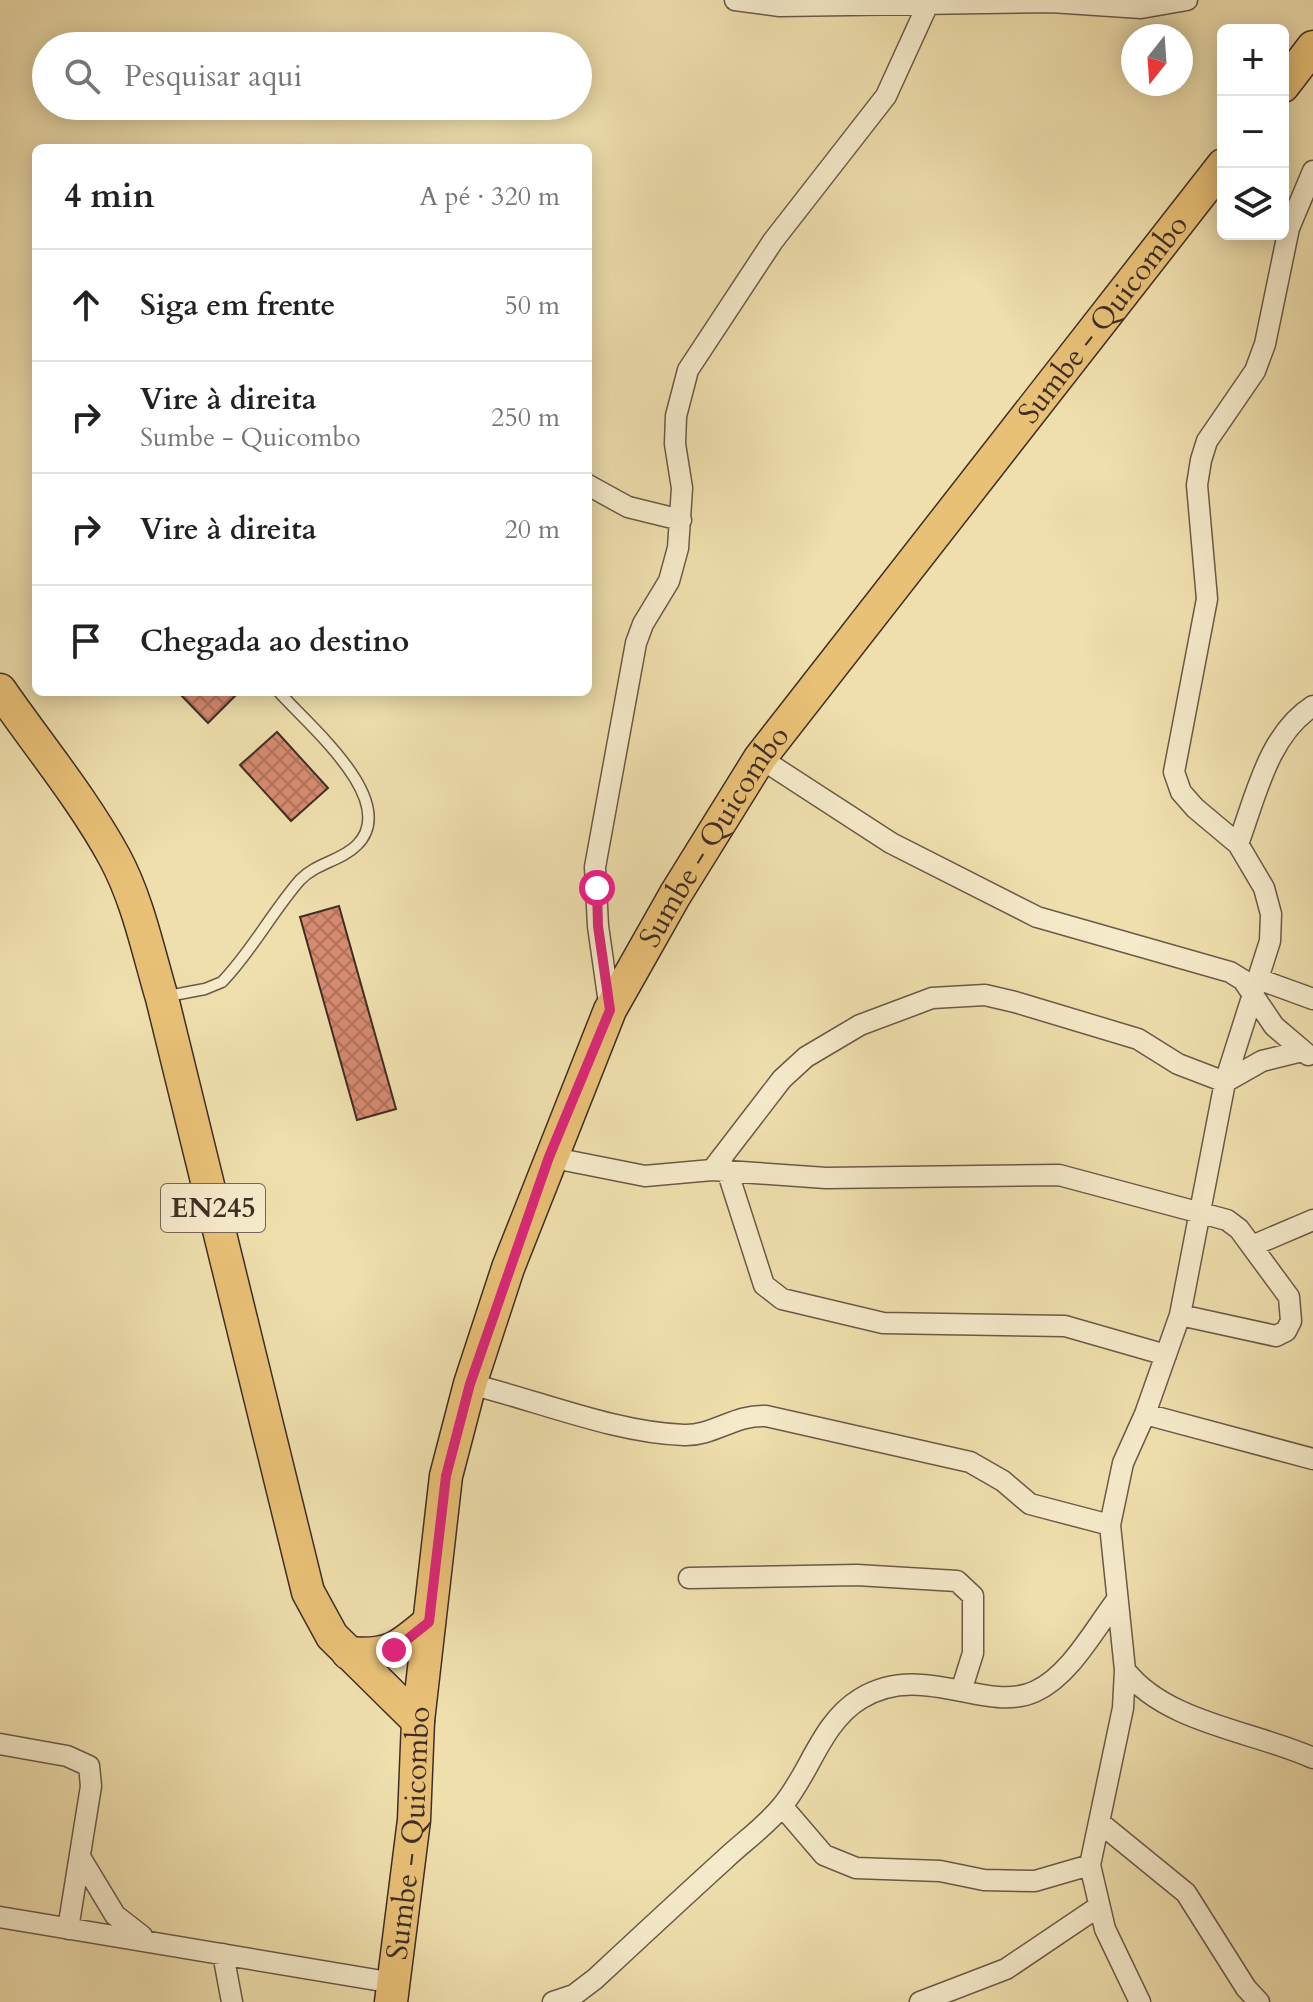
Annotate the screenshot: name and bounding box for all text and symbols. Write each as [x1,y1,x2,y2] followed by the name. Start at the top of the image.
[1121,24,1193,96] north arrow
[1217,24,1289,240] map controls
[1217,24,1289,96] button: +
[32,32,592,120] search box
[60,54,104,98] icon: search
[124,56,302,97] text: Pesquisar aqui
[1217,96,1289,168] button: −
[1217,168,1289,240] button: layers
[64,173,155,219] text: 4 min
[419,179,560,214] text: A pé · 320 m
[1008,206,1197,432] street label: Sumbe - Quicombo
[64,283,108,327] icon: ahead
[140,285,335,326] text: Siga em frente
[504,288,560,323] text: 50 m
[140,379,317,420] text: Vire à direita
[64,395,108,439] icon: right
[491,400,560,435] text: 250 m
[140,420,361,455] text: Sumbe - Quicombo
[64,507,108,551] icon: right
[140,509,317,550] text: Vire à direita
[504,512,560,547] text: 20 m
[64,619,108,663] icon: arrive
[140,621,409,662] text: Chegada ao destino
[629,717,798,955] street label: Sumbe - Quicombo
[579,870,615,906] route start
[161,1184,265,1232] road number: EN245
[376,1632,412,1668] route end
[376,1704,440,1962] street label: Sumbe - Quicombo

